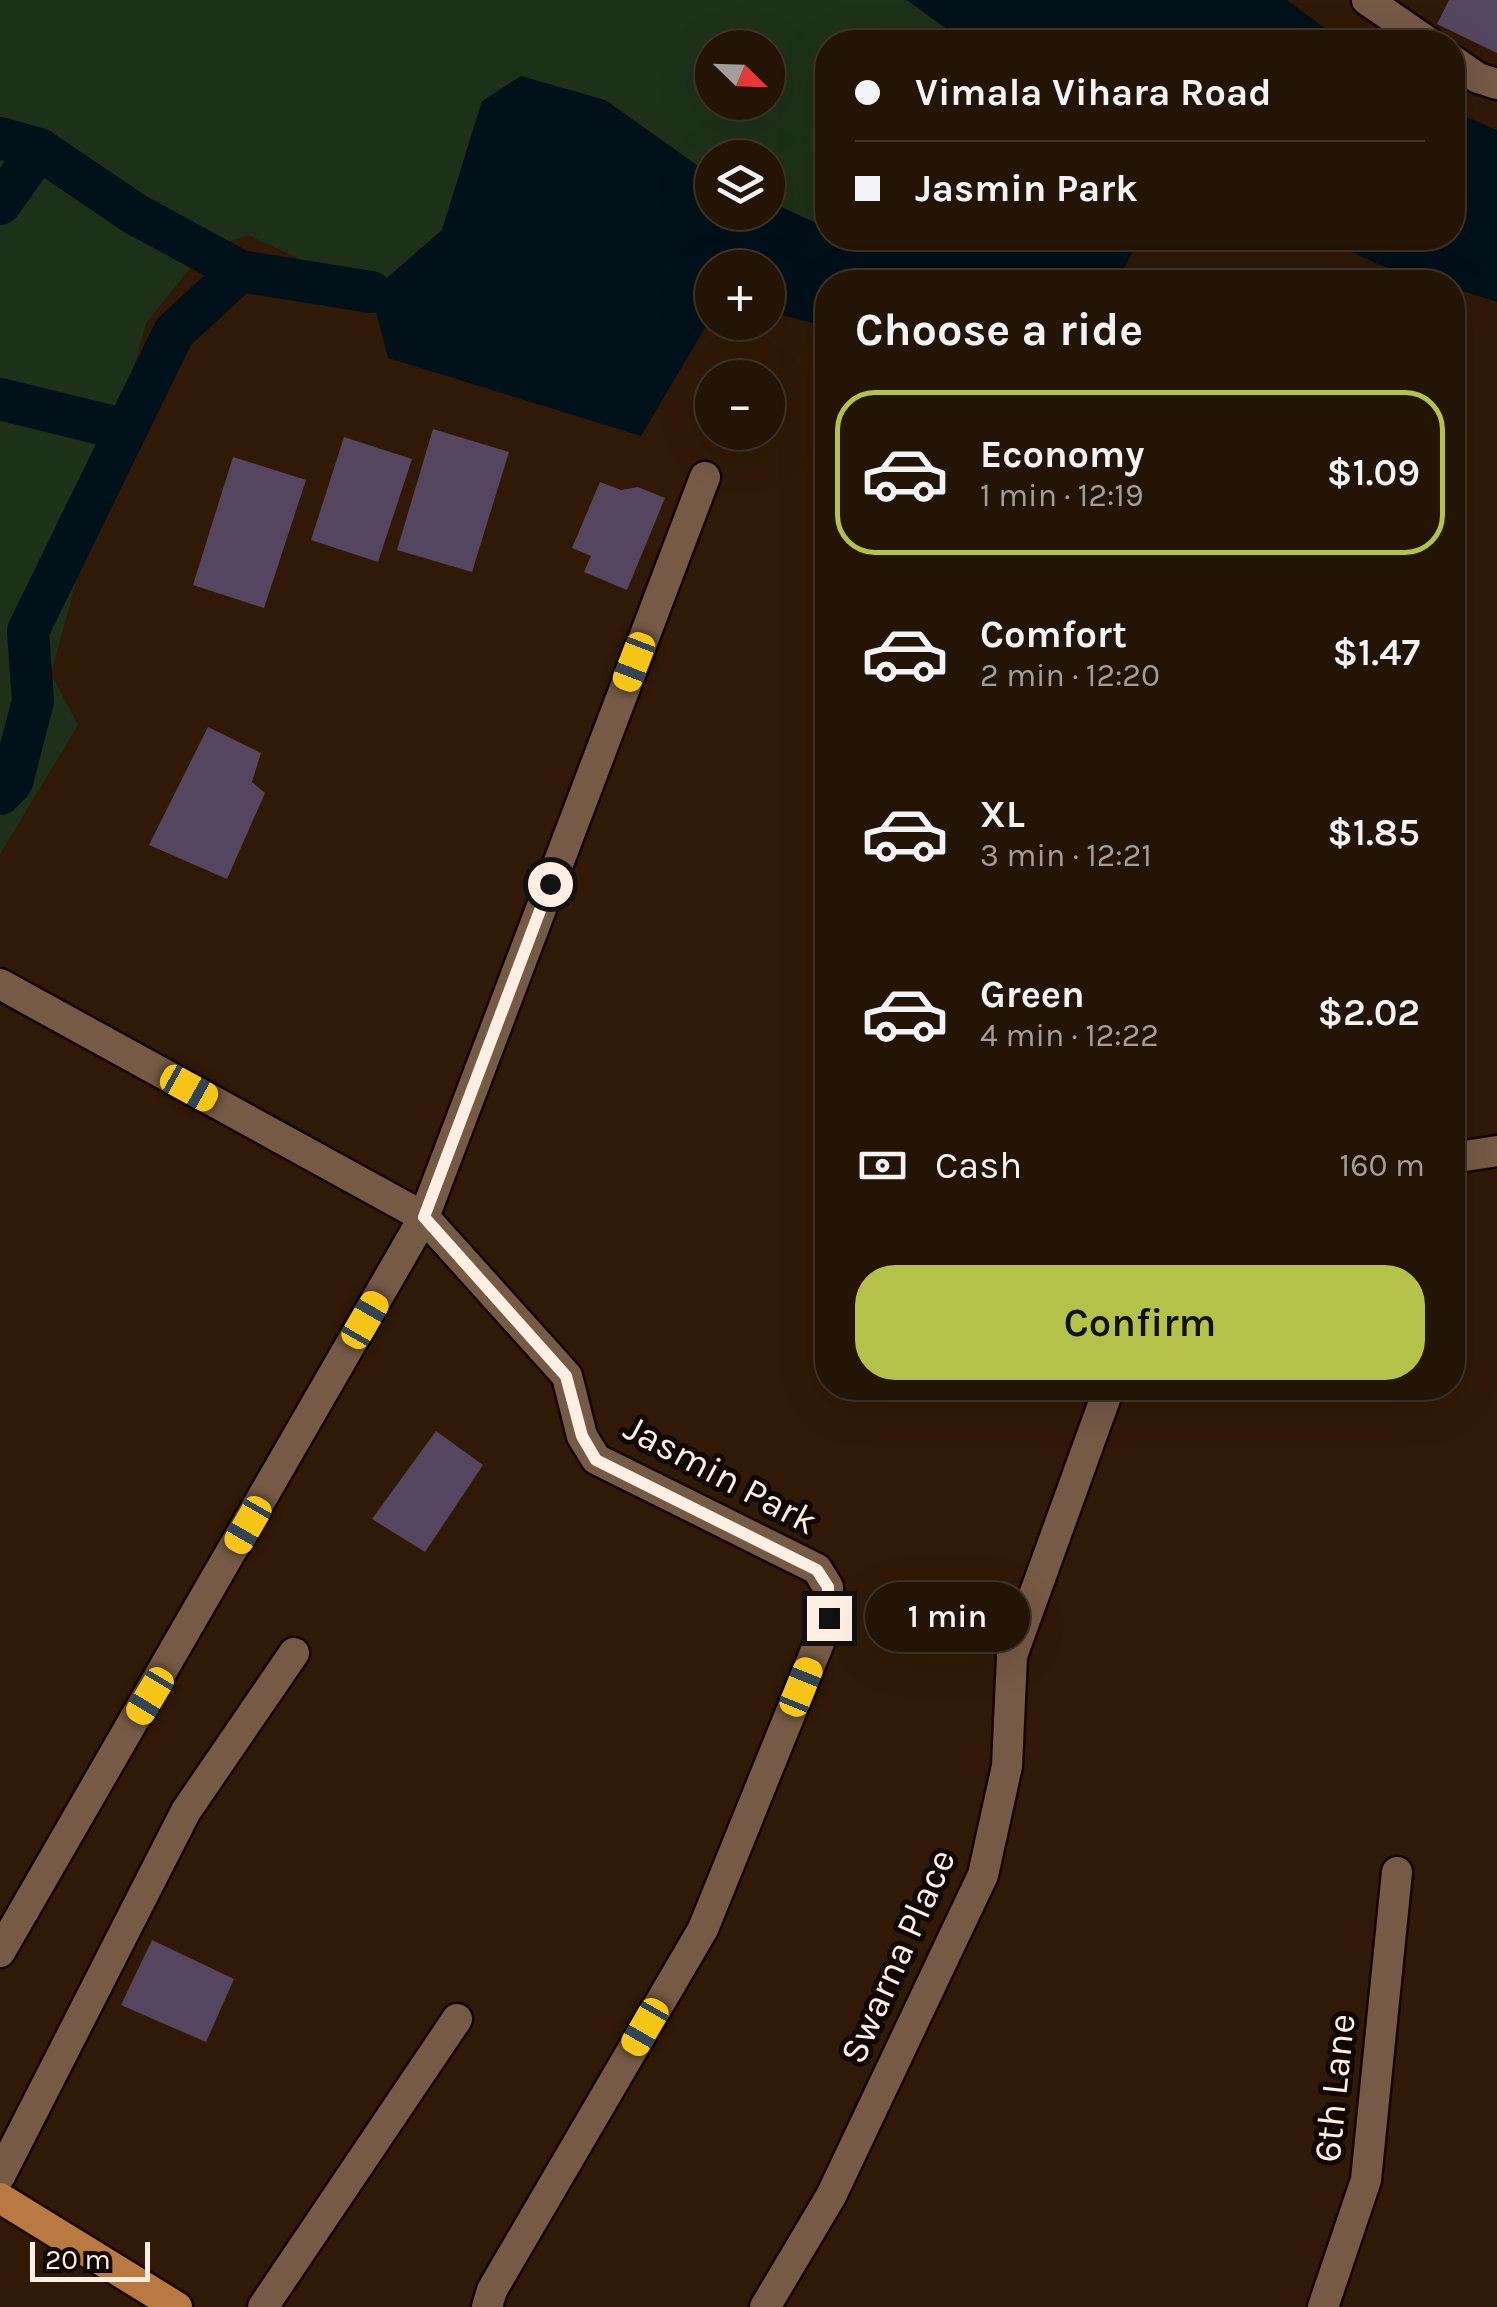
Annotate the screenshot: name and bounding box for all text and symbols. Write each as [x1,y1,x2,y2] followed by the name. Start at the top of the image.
[695,30,785,120] north arrow
[695,30,785,450] map controls
[915,70,1272,115] text: Vimala Vihara Road
[695,140,785,230] button: layers
[915,166,1138,211] text: Jasmin Park
[695,250,785,340] button: +
[855,304,1143,356] text: Choose a ride
[695,360,785,450] button: −
[860,428,950,518] icon: car
[980,432,1144,477] text: Economy
[1327,450,1420,495] text: $1.09
[980,477,1144,514] text: 1 min · 12:19
[860,608,950,698] icon: car
[980,612,1127,657] text: Comfort
[609,629,659,695] car
[1333,630,1420,675] text: $1.47
[980,657,1160,694] text: 2 min · 12:20
[860,788,950,878] icon: car
[980,792,1025,837] text: XL
[1327,810,1420,855] text: $1.85
[980,837,1152,874] text: 3 min · 12:21
[528,862,573,907] route start
[860,968,950,1058] icon: car
[980,972,1085,1017] text: Green
[1318,990,1420,1035] text: $2.02
[980,1017,1159,1054] text: 4 min · 12:22
[155,1060,223,1116] car
[855,1138,910,1193] icon: cash
[935,1143,1022,1188] text: Cash
[1340,1147,1425,1184] text: 160 m
[855,1265,1425,1380] button: Confirm
[337,1287,393,1353] car
[617,1405,825,1544] street label: Jasmin Park
[220,1492,276,1558] car
[864,1583,1029,1653] callout: 1 min
[807,1596,852,1641] route end
[908,1598,987,1635] text: 1 min
[776,1654,826,1720] car
[122,1663,178,1729] car
[830,1842,965,2070] street label: Swarna Place
[617,1994,673,2060] car
[1304,2012,1365,2165] street label: 6th Lane
[30,2237,150,2282] scale bar
[45,2243,111,2276] text: 20 m

